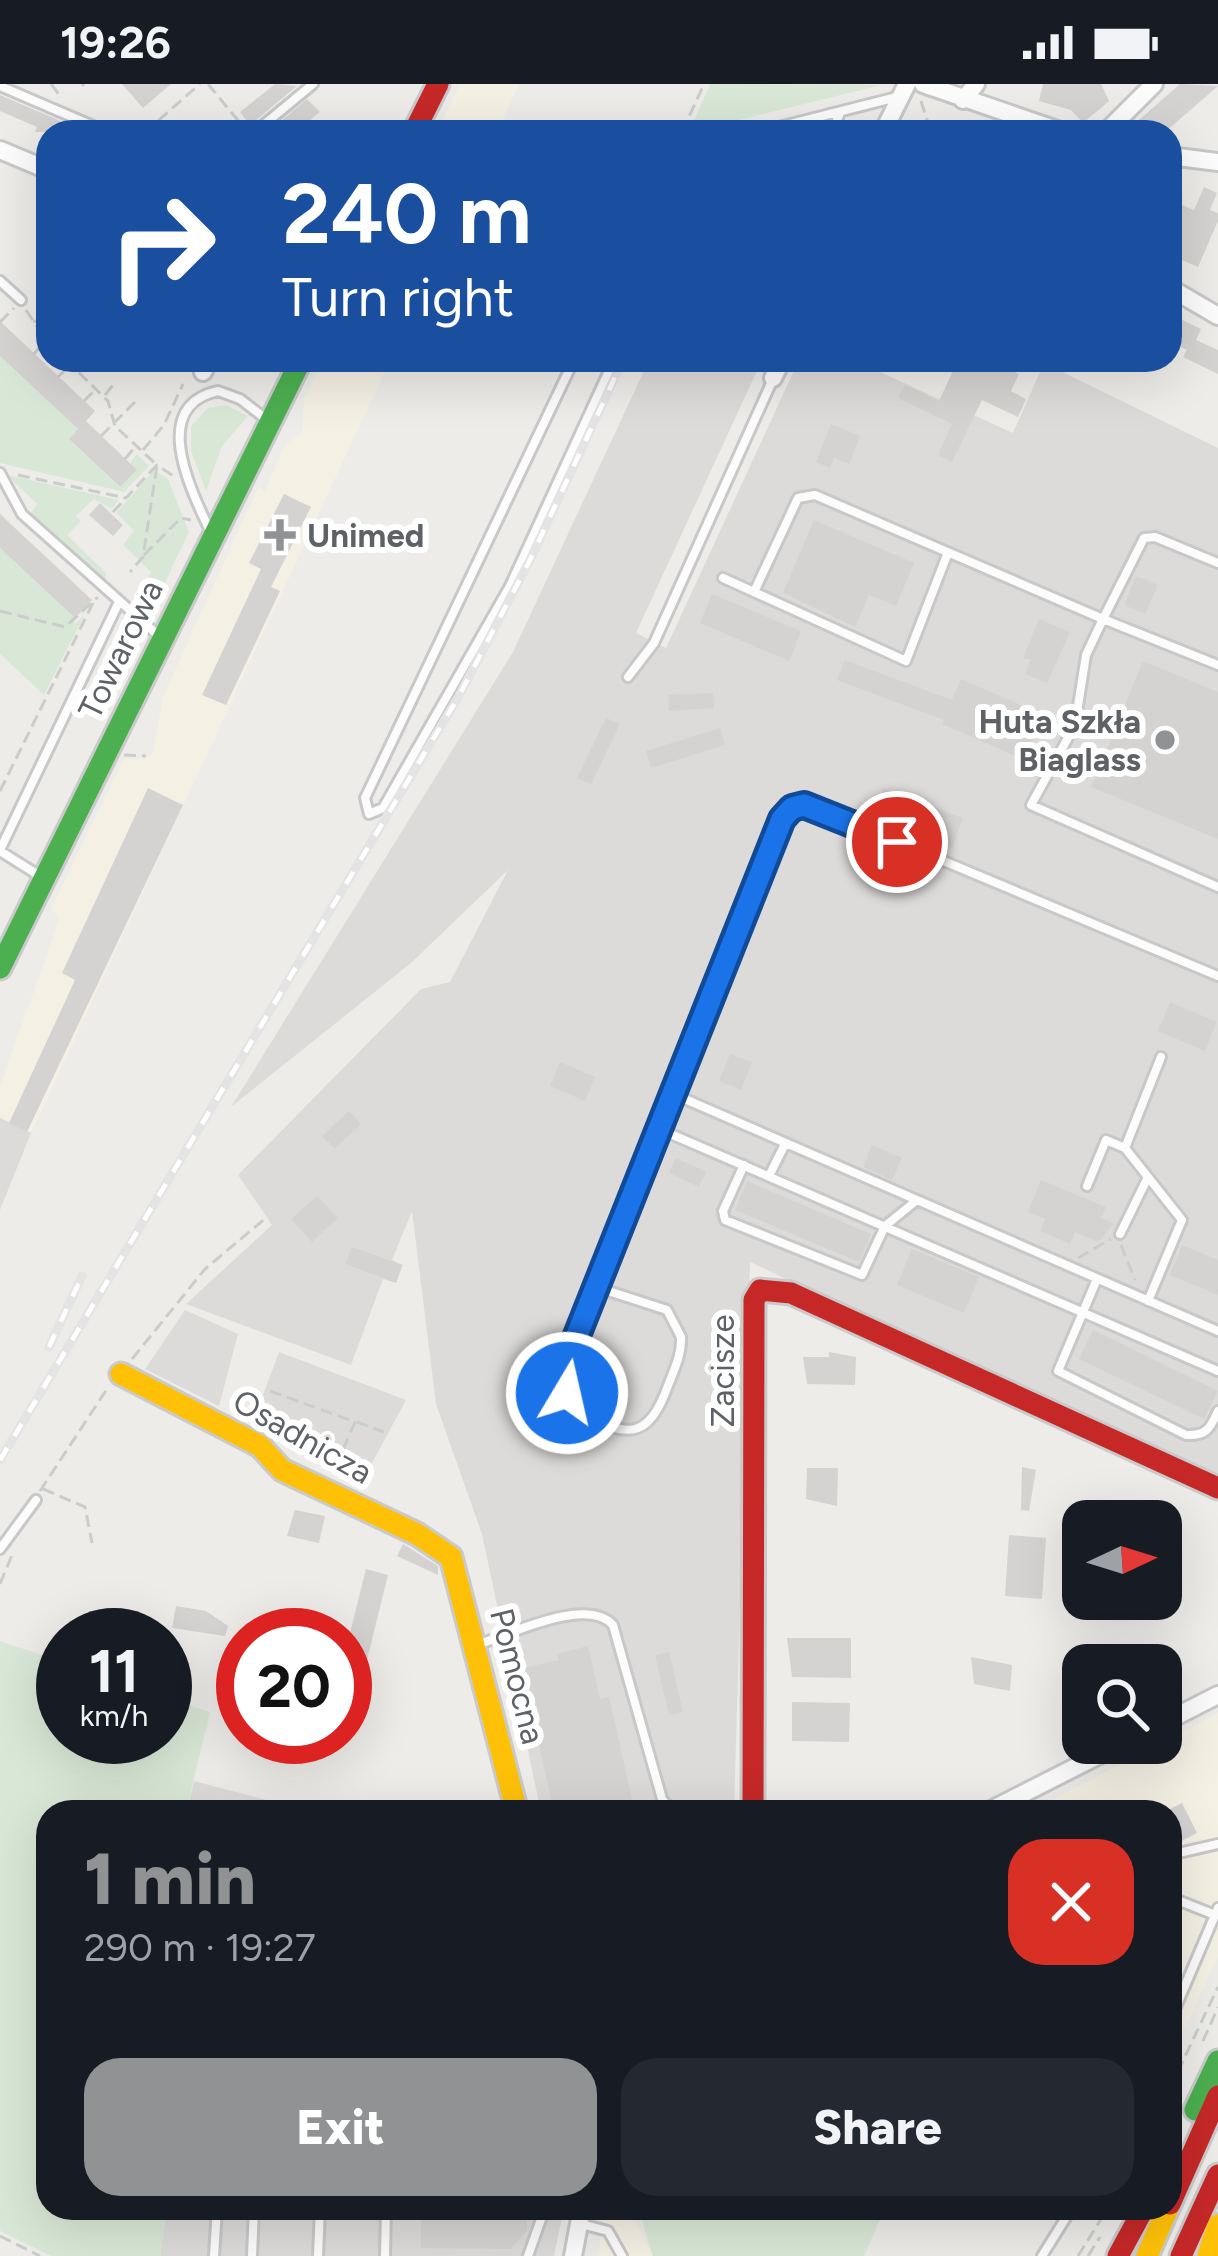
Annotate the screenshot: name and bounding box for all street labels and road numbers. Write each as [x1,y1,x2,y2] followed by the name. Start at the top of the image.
[70,574,171,725] street label: Towarowa
[703,1314,742,1428] street label: Zacisze
[226,1381,379,1492] street label: Osadnicza
[482,1604,553,1748] street label: Pomocna

